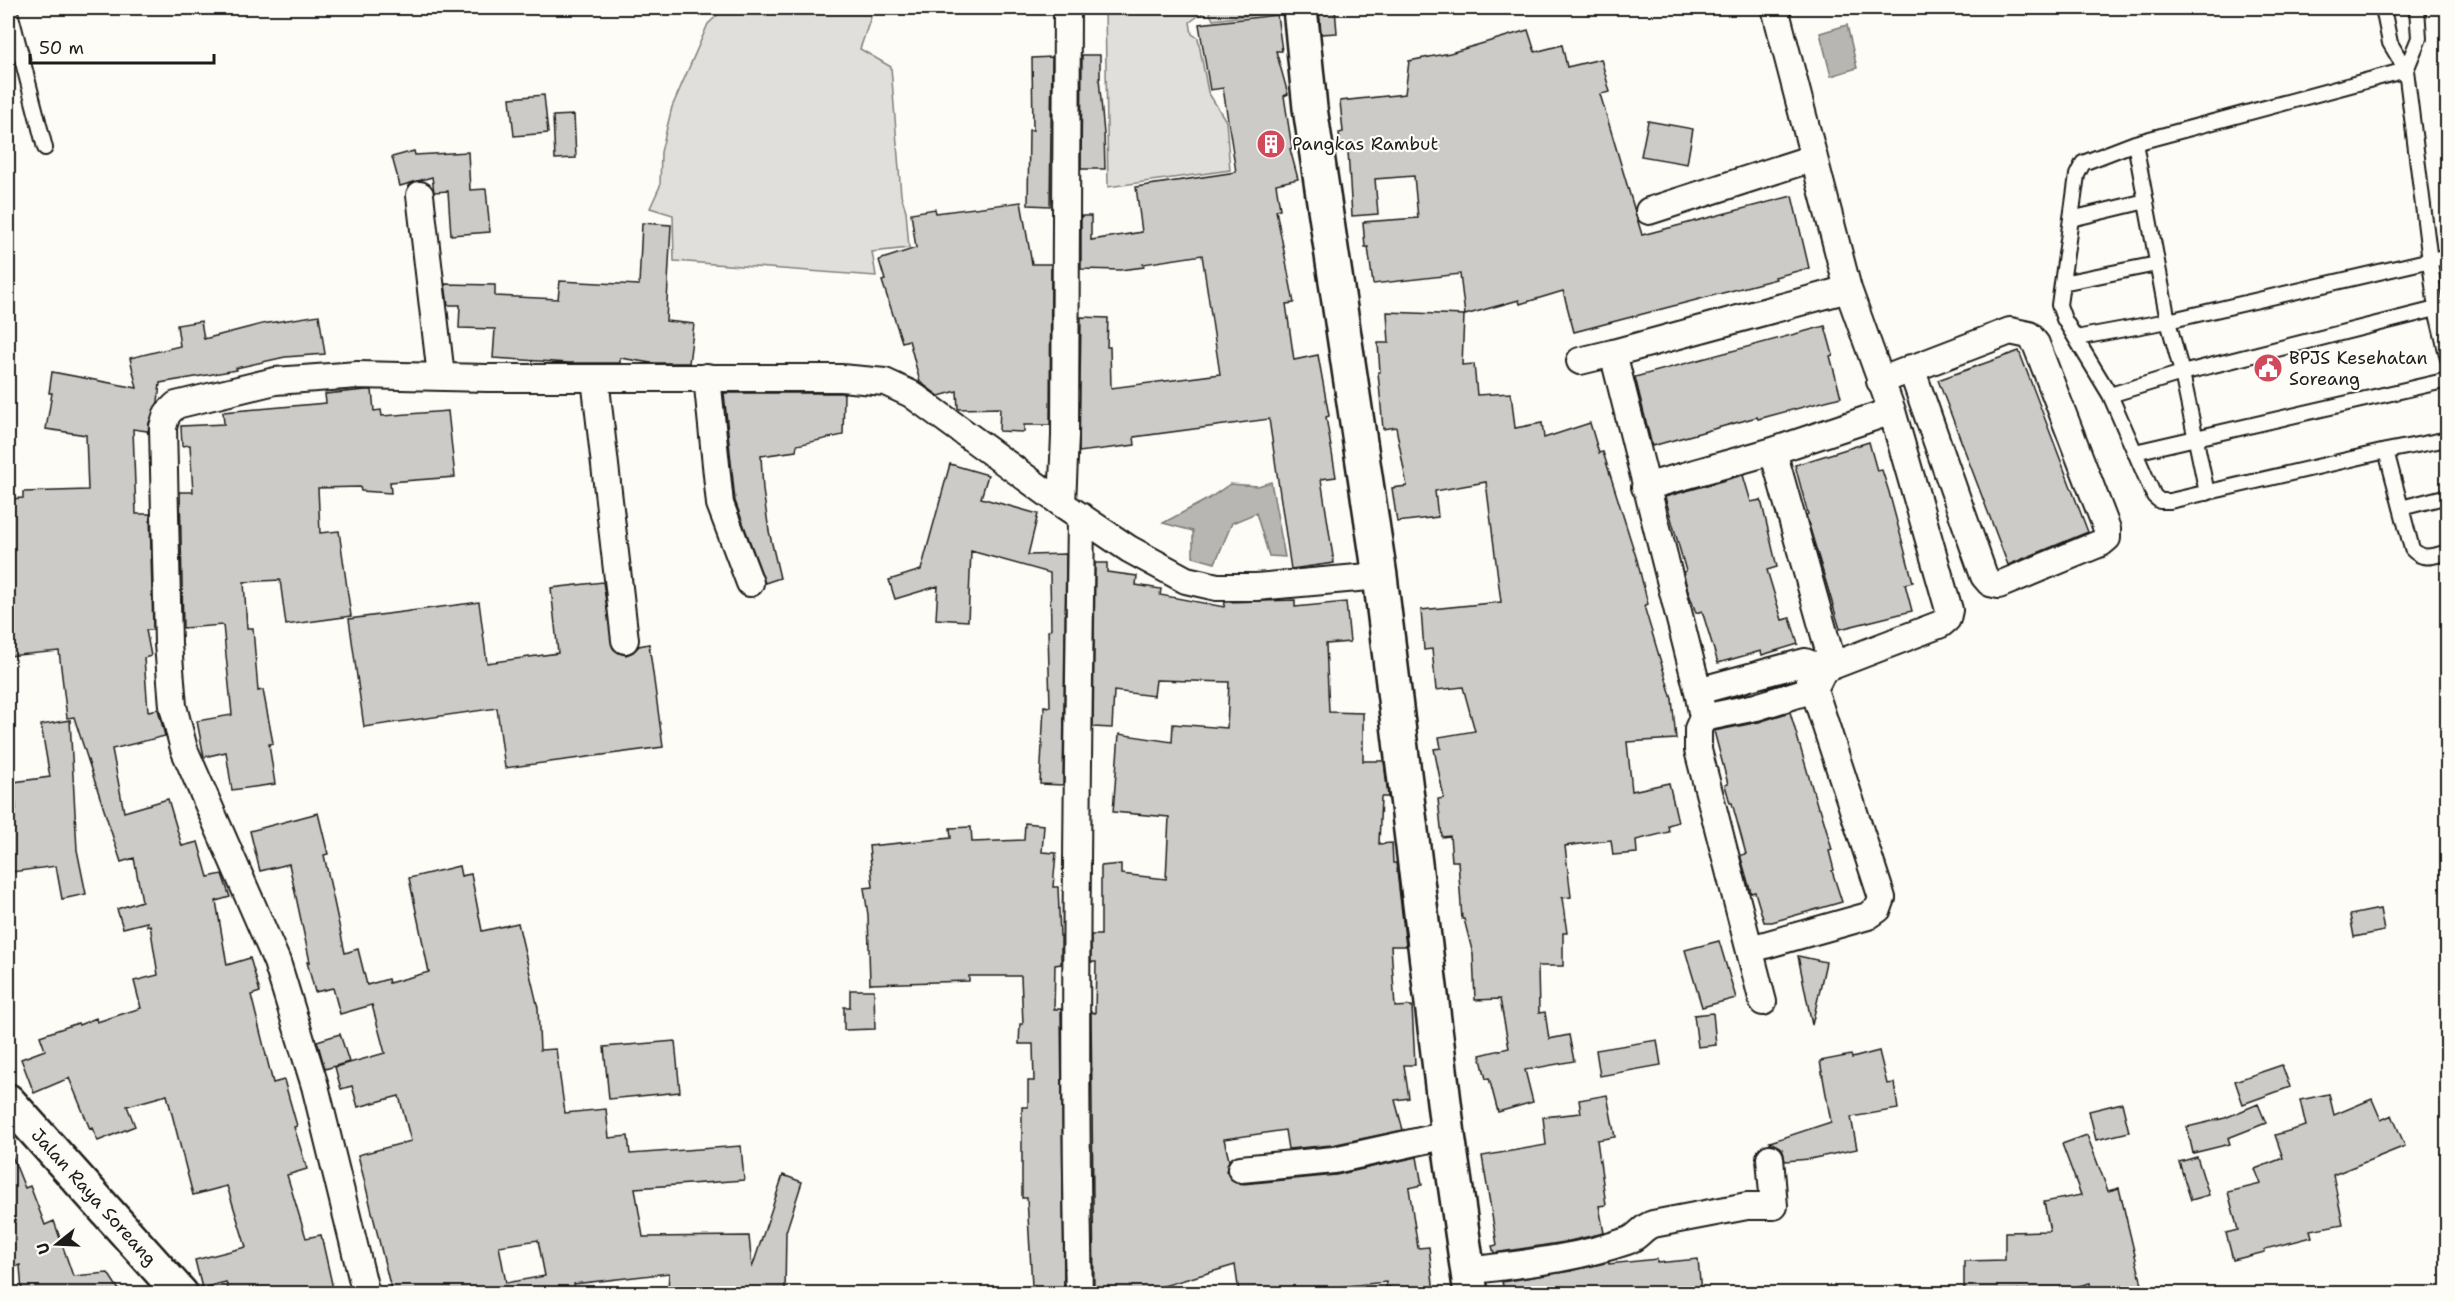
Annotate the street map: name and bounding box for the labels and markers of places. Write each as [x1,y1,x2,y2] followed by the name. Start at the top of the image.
[1255,128,1287,160] building icon: Pangkas Rambut
[1292,132,1438,156] place label: Pangkas Rambut
[2289,346,2428,391] place label: BPJS Kesehatan Soreang
[2252,352,2284,384] public building icon: BPJS Kesehatan Soreang

